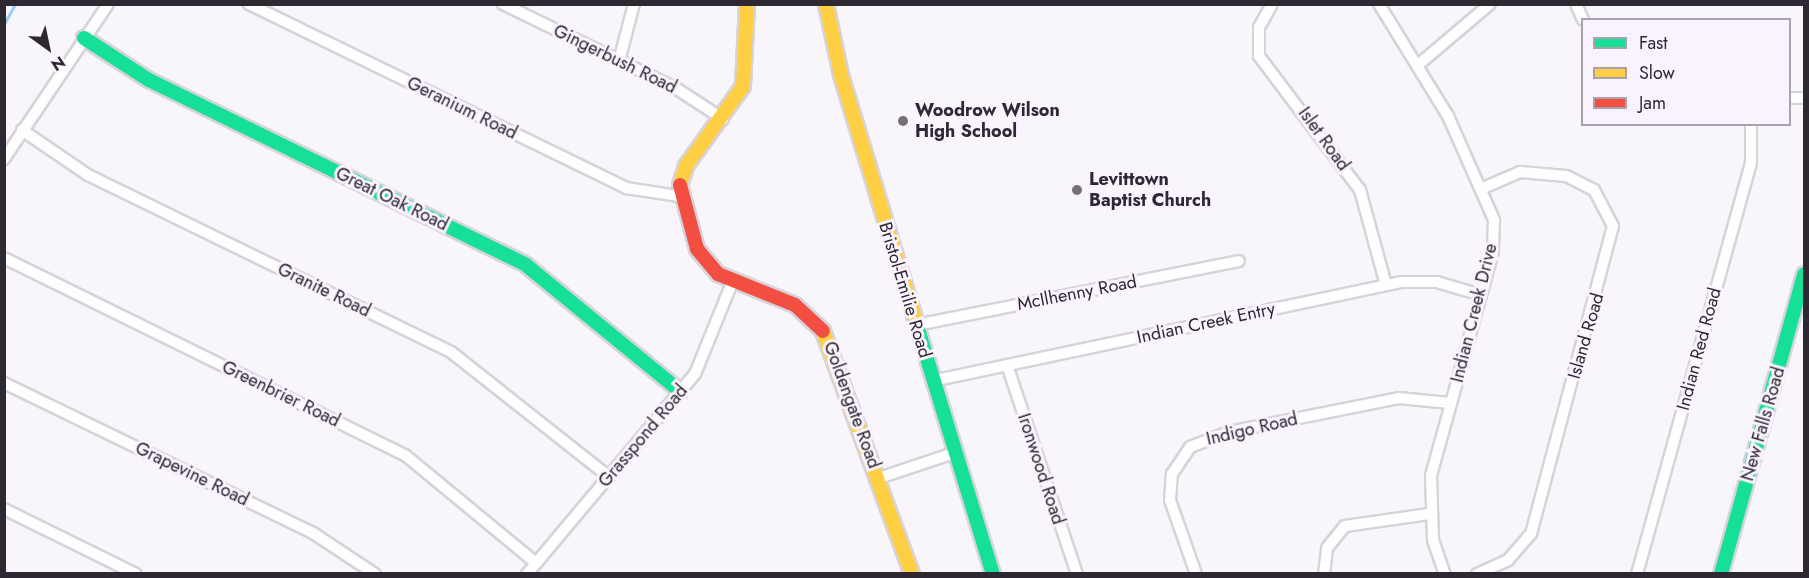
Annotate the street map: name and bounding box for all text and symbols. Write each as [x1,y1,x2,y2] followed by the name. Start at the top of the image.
[18,18,78,78] north arrow
[1581,18,1791,126] legend
[550,20,680,98] street label: Gingerbush Road
[1639,30,1668,56] text: Fast
[46,50,70,77] text: N
[1639,60,1675,86] text: Slow
[403,72,521,144] street label: Geranium Road
[1639,90,1666,116] text: Jam
[915,100,1060,142] place label: Woodrow Wilson High School
[1294,103,1354,175] street label: Islet Road
[896,114,910,128] marker: Woodrow Wilson High School
[332,162,452,236] street label: Great Oak Road
[1089,169,1211,212] place label: Levittown Baptist Church
[1070,183,1084,197] marker: Levittown Baptist Church
[874,219,936,361] street label: Bristol-Emilie Road
[1446,241,1502,385] street label: Indian Creek Drive
[274,258,374,322] street label: Granite Road
[1015,271,1139,315] street label: McIlhenny Road
[1672,285,1726,413] street label: Indian Red Road
[1563,291,1609,381] street label: Island Road
[1135,298,1277,348] street label: Indian Creek Entry
[819,339,885,471] street label: Goldengate Road
[218,356,344,432] street label: Greenbrier Road
[1736,365,1790,483] street label: New Falls Road
[594,380,692,492] street label: Grasspond Road
[1204,408,1300,450] street label: Indigo Road
[1013,411,1069,527] street label: Ironwood Road
[132,437,252,511] street label: Grapevine Road

